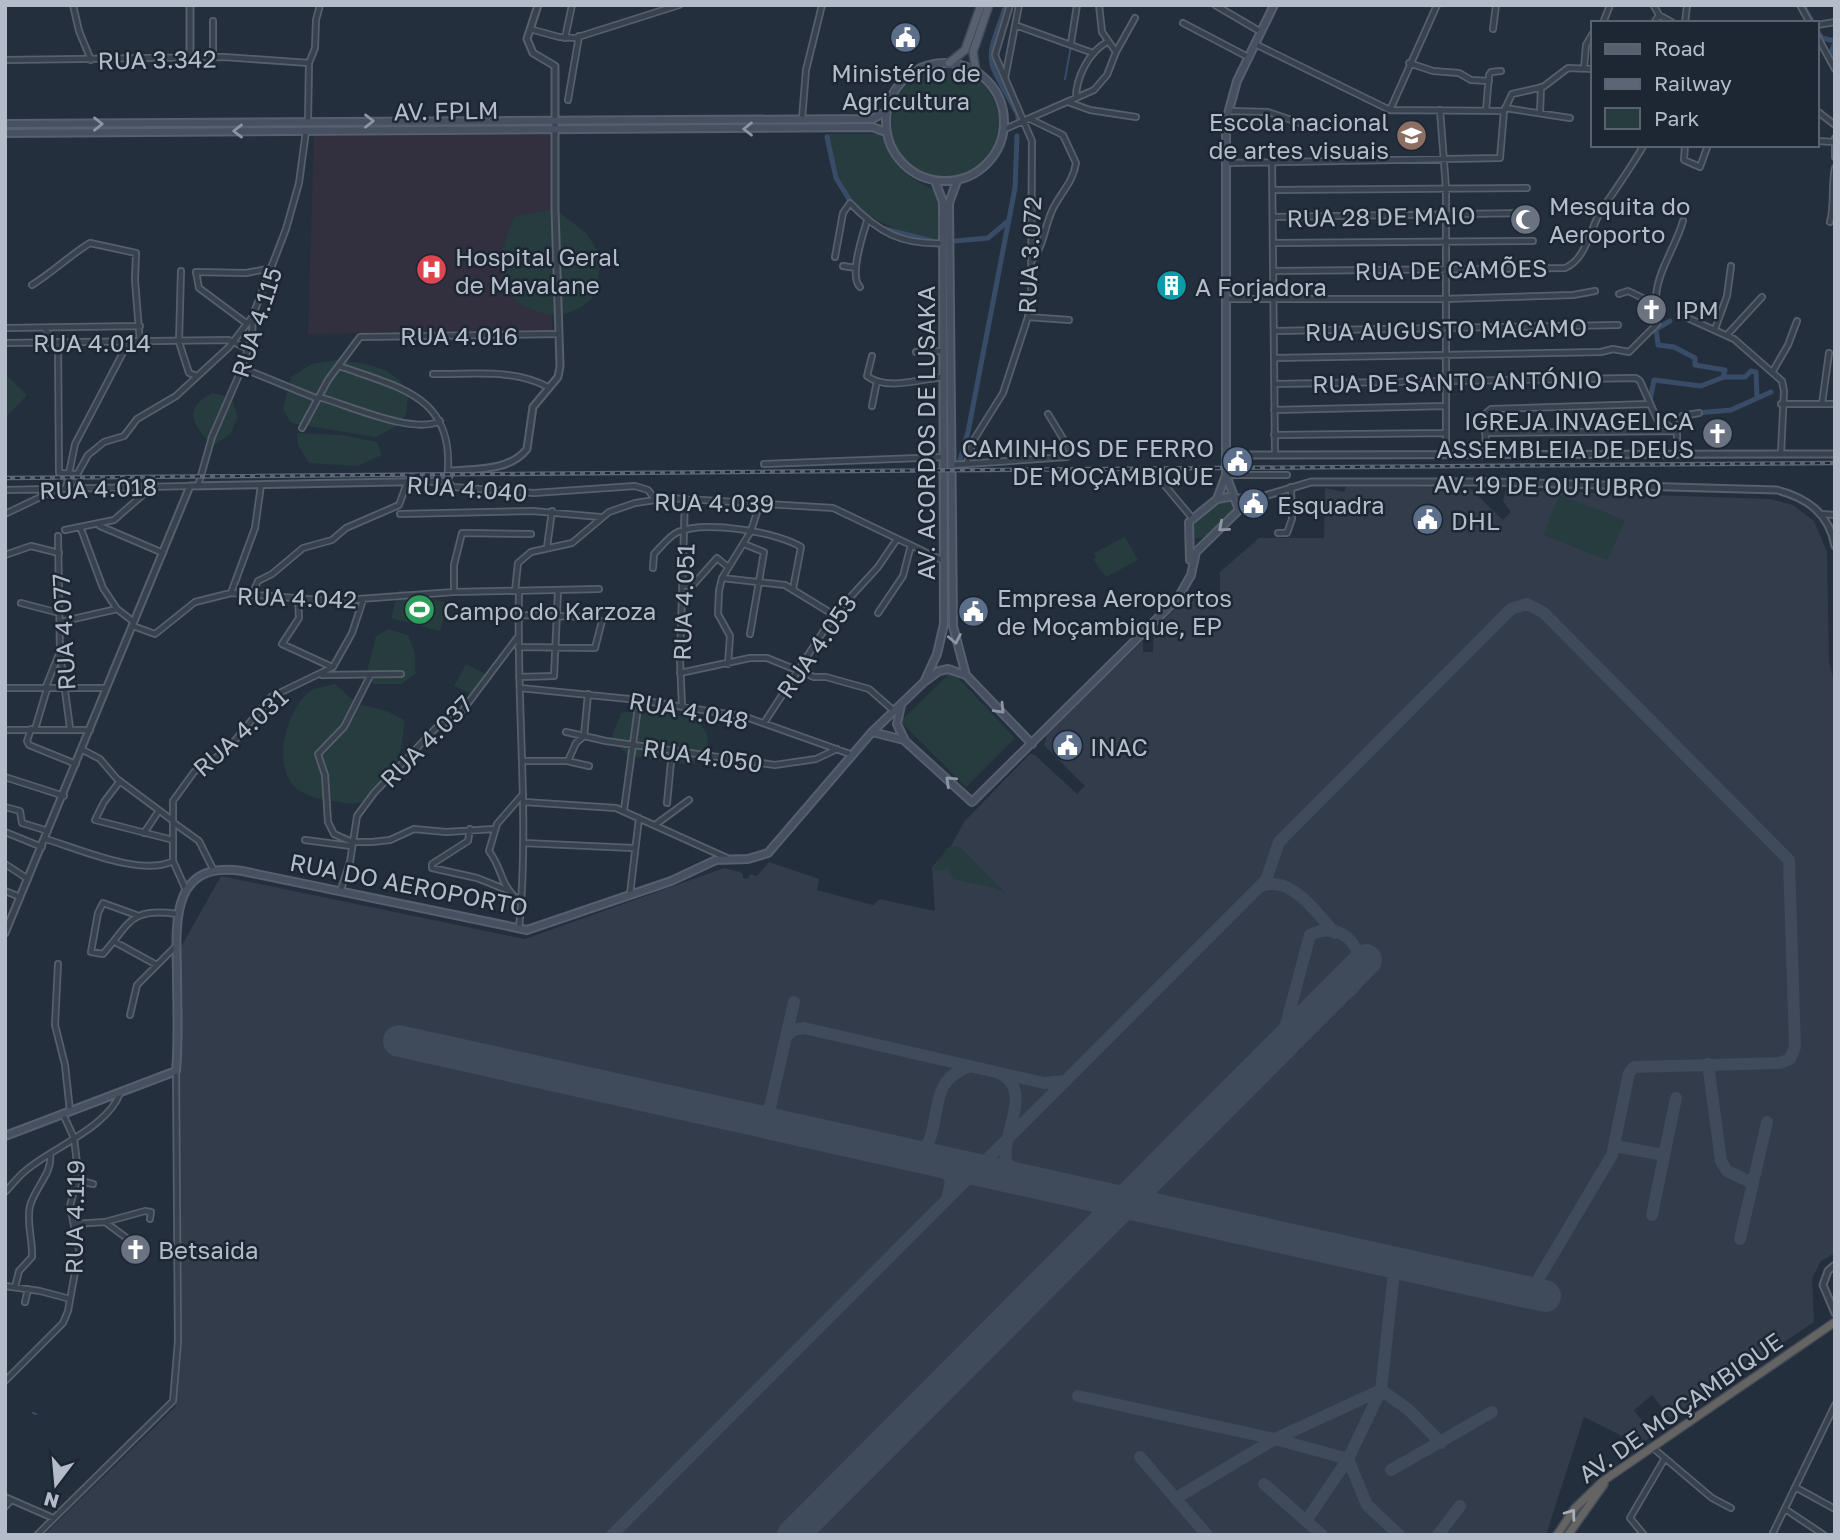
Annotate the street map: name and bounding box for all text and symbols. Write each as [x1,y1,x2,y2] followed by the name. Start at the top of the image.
[889,21,923,55] public building icon: Ministério de Agricultura
[1591,21,1819,147] legend
[1654,35,1705,61] text: Road
[97,43,217,75] street label: RUA 3.342
[831,58,981,115] place label: Ministério de Agricultura
[1654,70,1732,96] text: Railway
[393,95,499,125] street label: AV. FPLM
[1654,105,1700,131] text: Park
[1209,107,1389,164] place label: Escola nacional de artes visuais
[365,113,375,129] one-way arrow
[93,116,104,131] one-way arrow
[1395,118,1429,152] school or university icon: Escola nacional de artes visuais
[742,121,753,137] one-way arrow
[232,124,243,139] one-way arrow
[1549,191,1690,248] place label: Mesquita do Aeroporto
[1011,195,1047,315] street label: RUA 3.072
[1286,200,1476,232] street label: RUA 28 DE MAIO
[1509,202,1543,236] mosque icon: Mesquita do Aeroporto
[455,242,620,299] place label: Hospital Geral de Mavalane
[415,253,449,287] hospital icon: Hospital Geral de Mavalane
[1354,253,1548,285] street label: RUA DE CAMÕES
[225,263,287,381] street label: RUA 4.115
[1155,269,1189,303] building icon: A Forjadora
[1195,272,1327,301] place label: A Forjadora
[911,286,940,580] street label: AV. ACORDOS DE LUSAKA
[1635,292,1669,326] church icon: IPM
[1675,295,1719,324] place label: IPM
[1305,312,1587,346] street label: RUA AUGUSTO MACAMO
[400,321,518,350] street label: RUA 4.016
[33,328,151,357] street label: RUA 4.014
[1312,364,1602,398] street label: RUA DE SANTO ANTÓNIO
[1436,406,1694,463] place label: IGREJA INVAGELICA ASSEMBLEIA DE DEUS
[1700,417,1734,451] church icon: IGREJA INVAGELICA ASSEMBLEIA DE DEUS
[962,433,1214,490] place label: CAMINHOS DE FERRO DE MOÇAMBIQUE
[1220,444,1254,478] public building icon: CAMINHOS DE FERRO DE MOÇAMBIQUE
[406,469,528,507] street label: RUA 4.040
[1434,469,1662,501] street label: AV. 19 DE OUTUBRO
[39,471,157,505] street label: RUA 4.018
[654,486,774,518] street label: RUA 4.039
[1237,487,1271,521] public building icon: Esquadra
[1277,490,1385,519] place label: Esquadra
[1411,503,1445,537] public building icon: DHL
[1451,506,1500,535] place label: DHL
[1218,519,1231,531] one-way arrow
[666,543,700,661] street label: RUA 4.051
[45,573,81,691] street label: RUA 4.077
[236,580,358,614] street label: RUA 4.042
[997,583,1232,640] place label: Empresa Aeroportos de Moçambique, EP
[770,589,862,703] street label: RUA 4.053
[403,593,437,627] sports icon: Campo do Karzoza
[957,594,991,628] public building icon: Empresa Aeroportos de Moçambique, EP
[443,596,656,625] place label: Campo do Karzoza
[947,633,962,645] one-way arrow
[187,682,293,782] street label: RUA 4.031
[627,685,751,735] street label: RUA 4.048
[374,689,478,793] street label: RUA 4.037
[991,701,1004,714] one-way arrow
[1050,729,1084,763] public building icon: INAC
[641,732,765,778] street label: RUA 4.050
[1090,732,1148,761] place label: INAC
[945,777,958,790] one-way arrow
[287,847,531,921] street label: RUA DO AEROPORTO
[59,1159,89,1275] street label: RUA 4.119
[118,1232,152,1266] church icon: Betsaida
[158,1235,259,1264] place label: Betsaida
[1572,1326,1788,1488] street label: AV. DE MOÇAMBIQUE
[21,1449,91,1519] north arrow
[41,1488,61,1514] text: N
[1563,1509,1575,1522] one-way arrow

